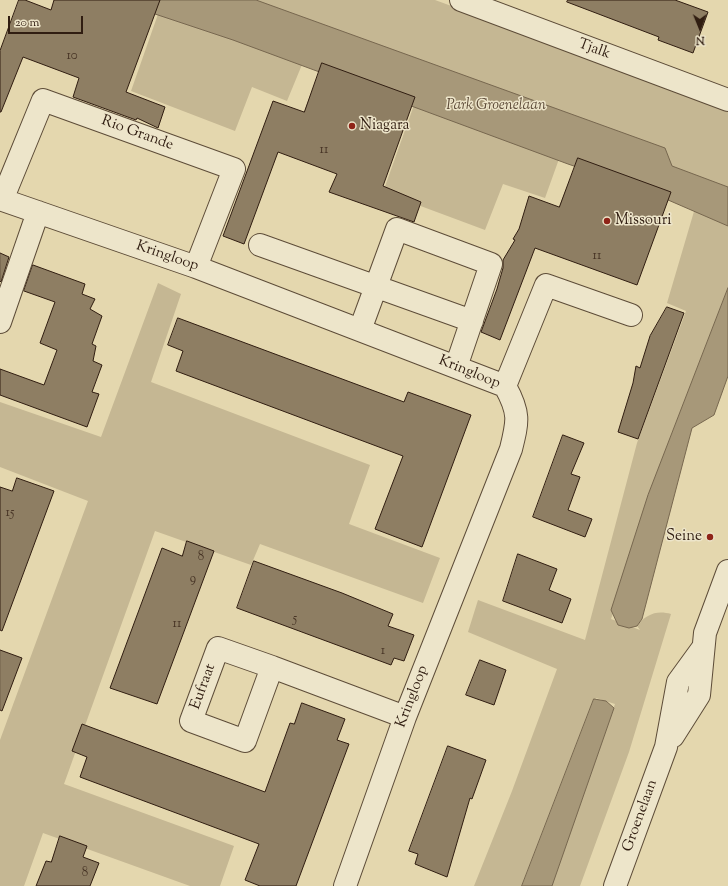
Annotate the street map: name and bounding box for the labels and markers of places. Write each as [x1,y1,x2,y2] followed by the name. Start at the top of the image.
[360,117,409,135] place label: Niagara
[347,121,357,131] marker: Niagara
[615,212,672,230] place label: Missouri
[602,216,612,226] marker: Missouri
[666,528,702,546] place label: Seine
[705,532,715,542] marker: Seine

